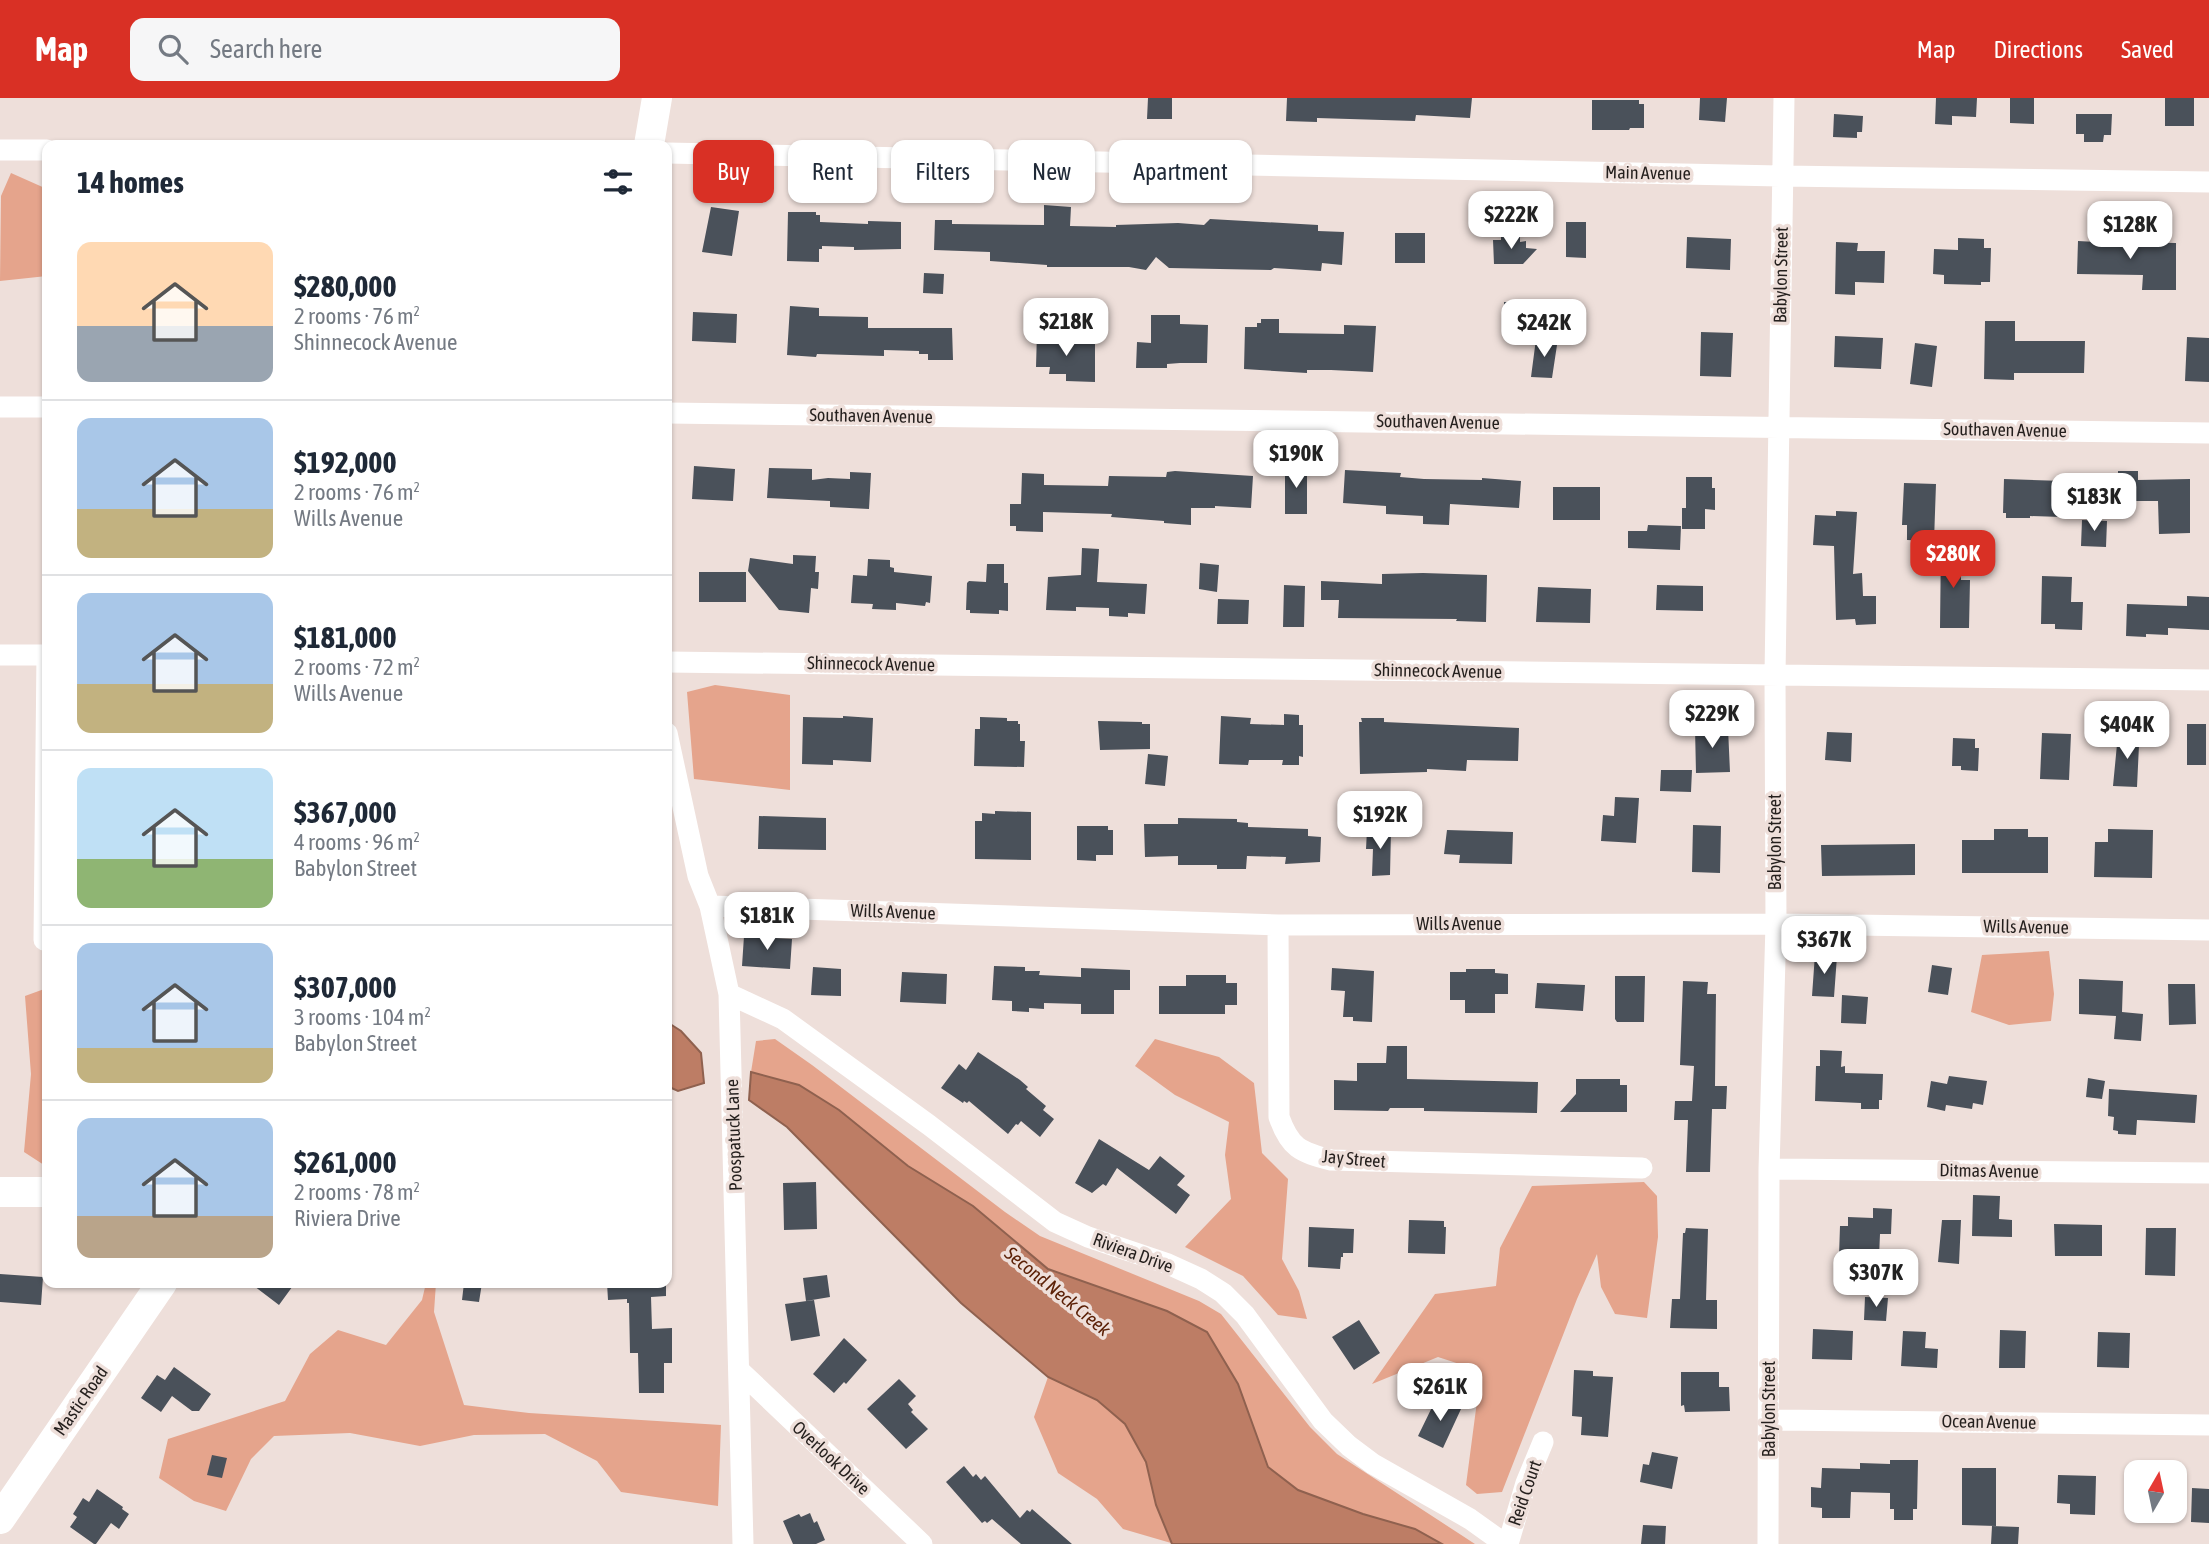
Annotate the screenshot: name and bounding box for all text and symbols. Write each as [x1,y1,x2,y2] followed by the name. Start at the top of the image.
[130,18,620,81] search box
[35,30,88,68] text: Map
[154,30,192,68] icon: search
[210,34,322,64] text: Search here
[1917,36,1955,63] text: Map
[1993,36,2083,63] text: Directions
[2121,36,2174,63] text: Saved
[693,140,774,203] chip: Buy
[788,140,877,203] chip: Rent
[891,140,994,203] chip: Filters
[1008,140,1095,203] chip: New
[1109,140,1252,203] chip: Apartment
[1605,161,1691,184] street label: Main Avenue
[599,163,637,201] icon: filters
[77,165,184,199] text: 14 homes
[1462,192,1560,251] pin: $222K
[1484,201,1538,227] text: $222K
[2081,202,2179,261] pin: $128K
[2103,211,2157,237] text: $128K
[1769,227,1792,323] street label: Babylon Street
[294,269,397,303] text: $280,000
[133,270,217,354] icon: home
[1017,299,1115,358] pin: $218K
[1495,300,1593,359] pin: $242K
[294,303,420,329] text: 2 rooms · 76 m²
[1039,308,1093,334] text: $218K
[1517,309,1571,335] text: $242K
[294,329,458,355] text: Shinnecock Avenue
[809,404,933,427] street label: Southaven Avenue
[1376,410,1500,433] street label: Southaven Avenue
[1943,418,2067,441] street label: Southaven Avenue
[1247,430,1345,490] pin: $190K
[1269,440,1323,466] text: $190K
[294,445,397,479] text: $192,000
[133,446,217,530] icon: home
[2045,474,2143,533] pin: $183K
[294,479,420,505] text: 2 rooms · 76 m²
[2067,483,2121,509] text: $183K
[294,505,403,531] text: Wills Avenue
[1904,531,2002,590] pin: $280K
[1926,540,1980,566] text: $280K
[294,620,397,654] text: $181,000
[133,621,217,705] icon: home
[807,652,935,675] street label: Shinnecock Avenue
[294,654,420,680] text: 2 rooms · 72 m²
[1374,659,1502,682] street label: Shinnecock Avenue
[294,680,403,706] text: Wills Avenue
[1663,690,1761,750] pin: $229K
[1685,700,1739,726] text: $229K
[2078,702,2176,761] pin: $404K
[2100,711,2154,737] text: $404K
[1331,792,1429,851] pin: $192K
[1764,794,1785,890] street label: Babylon Street
[294,795,397,829] text: $367,000
[133,796,217,880] icon: home
[1353,801,1407,827] text: $192K
[294,829,420,855] text: 4 rooms · 96 m²
[294,855,417,881] text: Babylon Street
[718,892,816,952] pin: $181K
[850,900,936,923] street label: Wills Avenue
[740,902,794,928] text: $181K
[1416,913,1502,934] street label: Wills Avenue
[1983,915,2069,938] street label: Wills Avenue
[1775,916,1873,976] pin: $367K
[1797,926,1851,952] text: $367K
[294,970,397,1004] text: $307,000
[133,971,217,1055] icon: home
[294,1004,431,1030] text: 3 rooms · 104 m²
[294,1030,417,1056] text: Babylon Street
[721,1079,746,1191] street label: Poospatuck Lane
[294,1145,397,1179] text: $261,000
[1321,1145,1387,1172] street label: Jay Street
[133,1146,217,1230] icon: home
[1939,1159,2039,1182] street label: Ditmas Avenue
[294,1179,420,1205] text: 2 rooms · 78 m²
[294,1205,401,1231] text: Riviera Drive
[1090,1228,1176,1277] street label: Riviera Drive
[1000,1241,1116,1341] water label: Second Neck Creek
[1827,1250,1925,1309] pin: $307K
[1849,1259,1903,1285] text: $307K
[1758,1361,1779,1457] street label: Babylon Street
[49,1362,112,1439] street label: Mastic Road
[1391,1364,1489,1423] pin: $261K
[1413,1373,1467,1399] text: $261K
[1941,1410,2037,1433] street label: Ocean Avenue
[788,1417,874,1499] street label: Overlook Drive
[1504,1457,1546,1528] street label: Reid Court
[2124,1460,2188,1522] north arrow
[2124,1460,2187,1523] map controls

